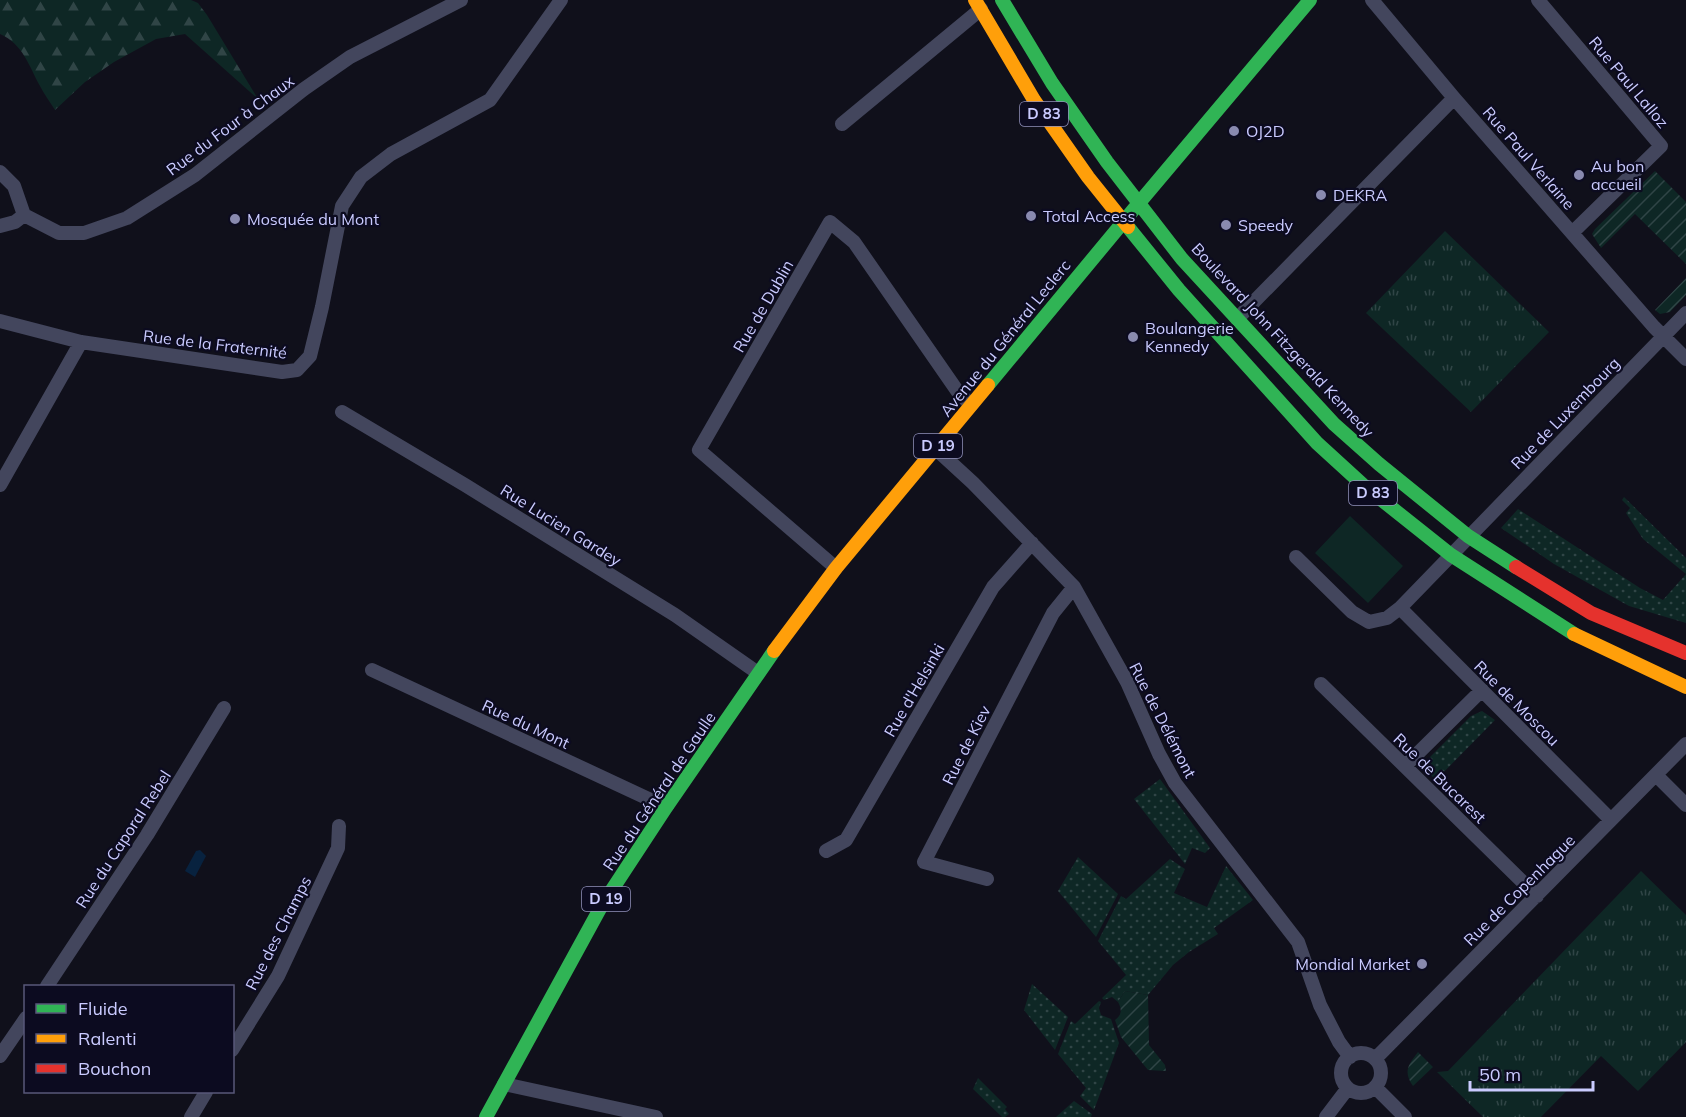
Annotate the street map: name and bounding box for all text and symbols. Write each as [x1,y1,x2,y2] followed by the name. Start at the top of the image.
[1585,32,1673,132] street label: Rue Paul Lalloz
[162,70,298,180] street label: Rue du Four à Chaux
[1020,102,1068,126] road number: D 83
[1479,102,1579,214] street label: Rue Paul Verlaine
[1246,121,1285,141] place label: OJ2D
[1227,124,1241,138] marker: OJ2D
[1591,156,1644,194] place label: Au bon accueil
[1572,168,1586,182] marker: Au bon accueil
[1333,185,1387,205] place label: DEKRA
[1314,188,1328,202] marker: DEKRA
[1043,206,1136,226] place label: Total Access
[247,209,379,229] place label: Mosquée du Mont
[1024,209,1038,223] marker: Total Access
[228,212,242,226] marker: Mosquée du Mont
[1238,215,1294,235] place label: Speedy
[1219,218,1233,232] marker: Speedy
[1188,239,1379,442] street label: Boulevard John Fitzgerald Kennedy
[936,255,1075,421] street label: Avenue du Général Leclerc
[728,256,798,356] street label: Rue de Dublin
[1145,318,1234,356] place label: Boulangerie Kennedy
[142,325,288,363] street label: Rue de la Fraternité
[1126,330,1140,344] marker: Boulangerie Kennedy
[1506,353,1624,473] street label: Rue de Luxembourg
[914,434,962,458] road number: D 19
[497,480,626,570] street label: Rue Lucien Gardey
[1349,481,1397,505] road number: D 83
[879,640,949,740] street label: Rue d'Helsinki
[1470,656,1564,750] street label: Rue de Moscou
[1125,659,1201,781] street label: Rue de Délémont
[479,695,573,753] street label: Rue du Mont
[937,701,995,788] street label: Rue de Kiev
[598,708,720,874] street label: Rue du Général de Gaulle
[1389,729,1491,828] street label: Rue de Bucarest
[71,766,175,912] street label: Rue du Caporal Rebel
[1459,830,1579,950] street label: Rue de Copenhague
[241,873,315,993] street label: Rue des Champs
[582,887,630,911] road number: D 19
[1295,954,1410,974] place label: Mondial Market
[1415,957,1429,971] marker: Mondial Market
[24,985,234,1093] legend
[78,997,128,1020] text: Fluide
[78,1027,136,1050] text: Ralenti
[1470,1054,1593,1092] scale bar
[78,1057,151,1080] text: Bouchon
[1479,1063,1521,1086] text: 50 m

